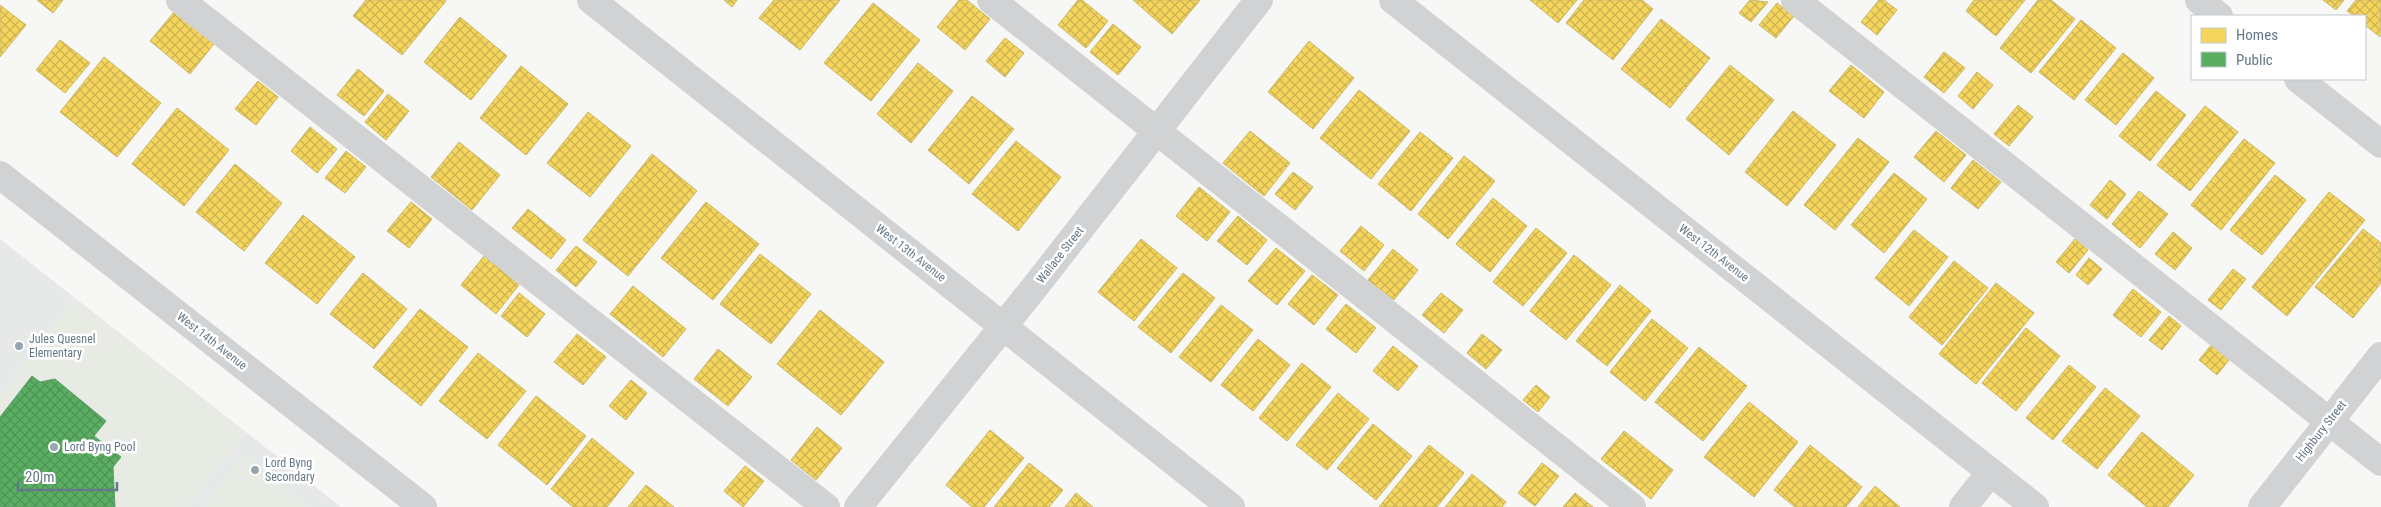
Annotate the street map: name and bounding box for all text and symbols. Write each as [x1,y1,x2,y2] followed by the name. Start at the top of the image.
[2191,15,2366,80] legend
[2236,26,2278,44] text: Homes
[2236,51,2273,69] text: Public
[873,221,949,285] street label: West 13th Avenue
[1676,221,1752,285] street label: West 12th Avenue
[1034,224,1087,286] street label: Wallace Street
[174,309,250,373] street label: West 14th Avenue
[29,332,96,360] place label: Jules Quesnel Elementary
[13,340,25,352] marker: Jules Quesnel Elementary
[2293,397,2349,464] street label: Highbury Street
[64,440,135,454] place label: Lord Byng Pool
[48,441,60,453] marker: Lord Byng Pool
[265,456,315,484] place label: Lord Byng Secondary
[18,460,116,492] scale bar
[249,464,261,476] marker: Lord Byng Secondary
[25,468,55,486] text: 20 m

